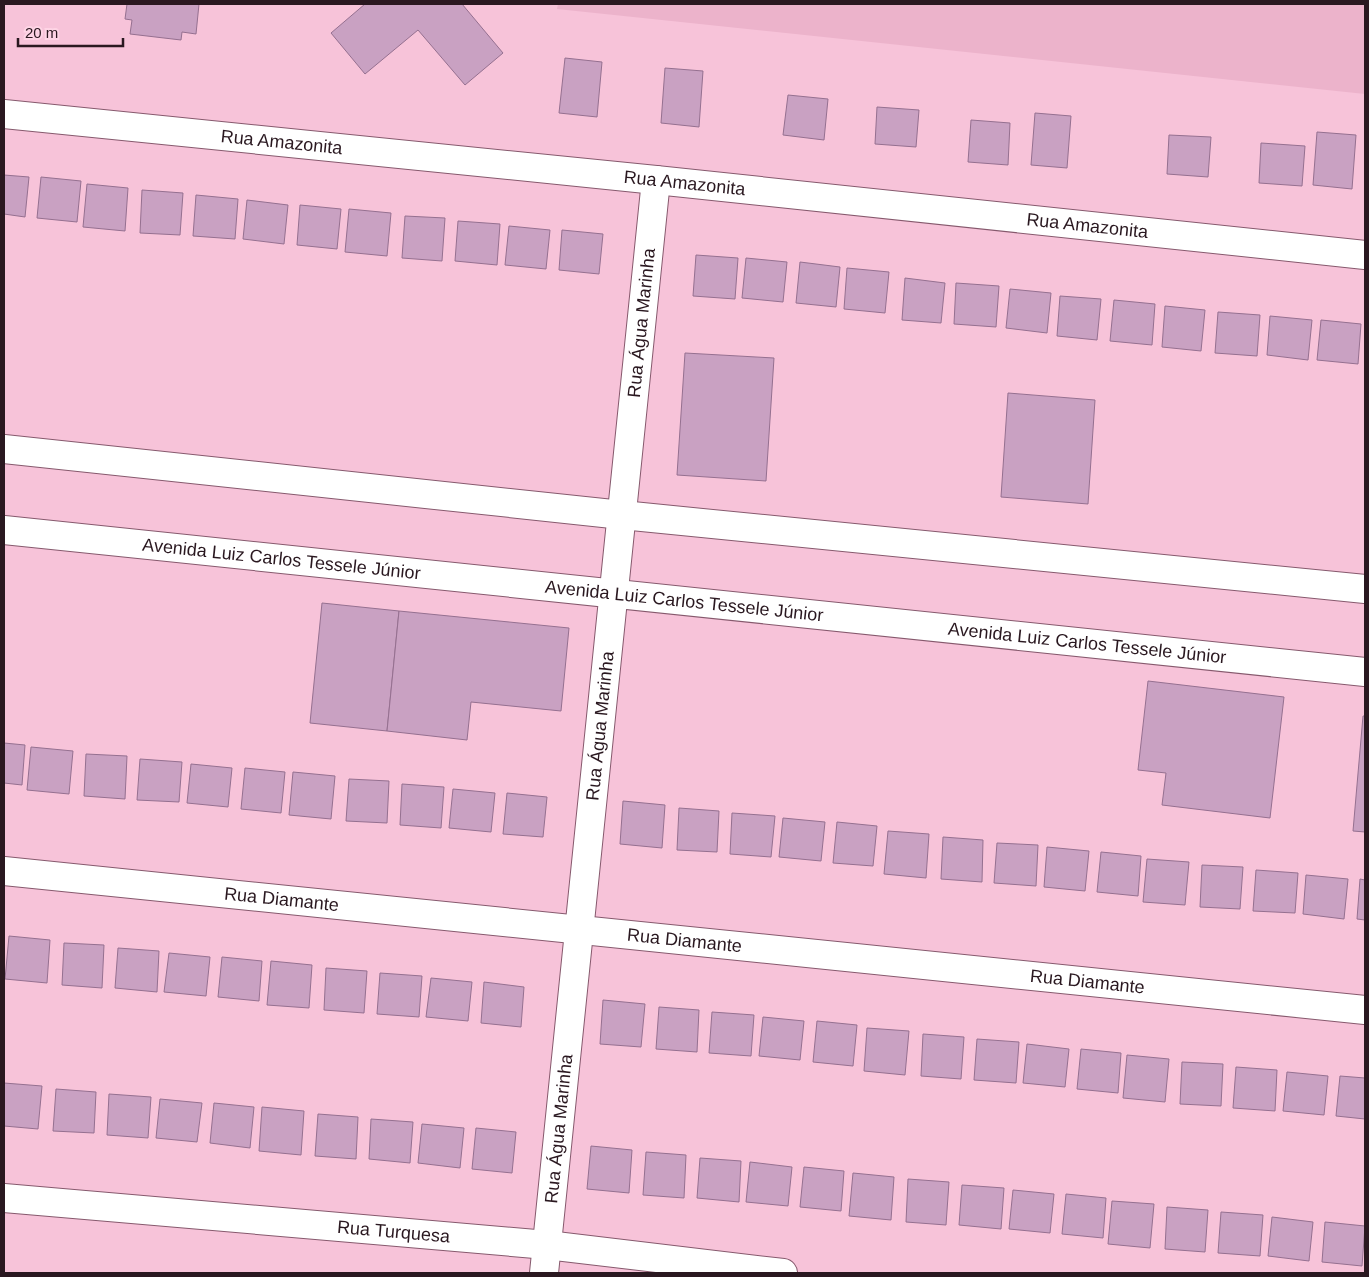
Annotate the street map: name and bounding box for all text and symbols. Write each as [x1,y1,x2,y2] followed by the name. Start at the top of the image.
[18,15,122,47] scale bar
[25,24,58,41] text: 20 m
[220,126,344,158] street label: Rua Amazonita
[623,167,747,199] street label: Rua Amazonita
[1025,209,1150,242] street label: Rua Amazonita
[624,246,659,399] street label: Rua Água Marinha
[141,534,422,583] street label: Avenida Luiz Carlos Tessele Júnior
[544,577,824,625] street label: Avenida Luiz Carlos Tessele Júnior
[947,619,1227,667] street label: Avenida Luiz Carlos Tessele Júnior
[582,649,618,802] street label: Rua Água Marinha
[223,884,340,915] street label: Rua Diamante
[626,925,743,956] street label: Rua Diamante
[1029,966,1146,997] street label: Rua Diamante
[541,1052,576,1204] street label: Rua Água Marinha
[336,1217,452,1247] street label: Rua Turquesa

